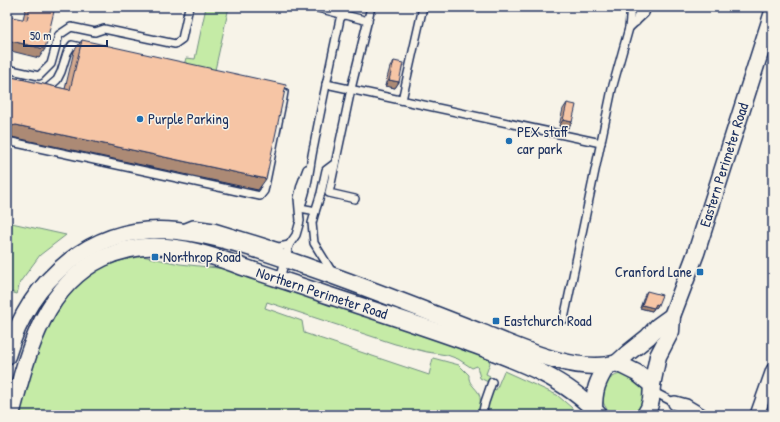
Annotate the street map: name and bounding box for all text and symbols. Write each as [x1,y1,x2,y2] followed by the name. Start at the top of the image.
[24,22,107,48] scale bar
[30,27,51,44] text: 50 m
[694,100,753,229] street label: Eastern Perimeter Road
[148,108,229,129] place label: Purple Parking
[135,114,145,124] marker: Purple Parking
[517,121,568,159] place label: PEX staff car park
[504,136,514,146] marker: PEX staff car park
[163,246,241,267] place label: Northrop Road
[150,252,160,262] marker: Northrop Road
[254,261,390,324] street label: Northern Perimeter Road
[615,261,692,282] place label: Cranford Lane
[695,267,705,277] marker: Cranford Lane
[504,310,592,331] place label: Eastchurch Road
[491,316,501,326] marker: Eastchurch Road

